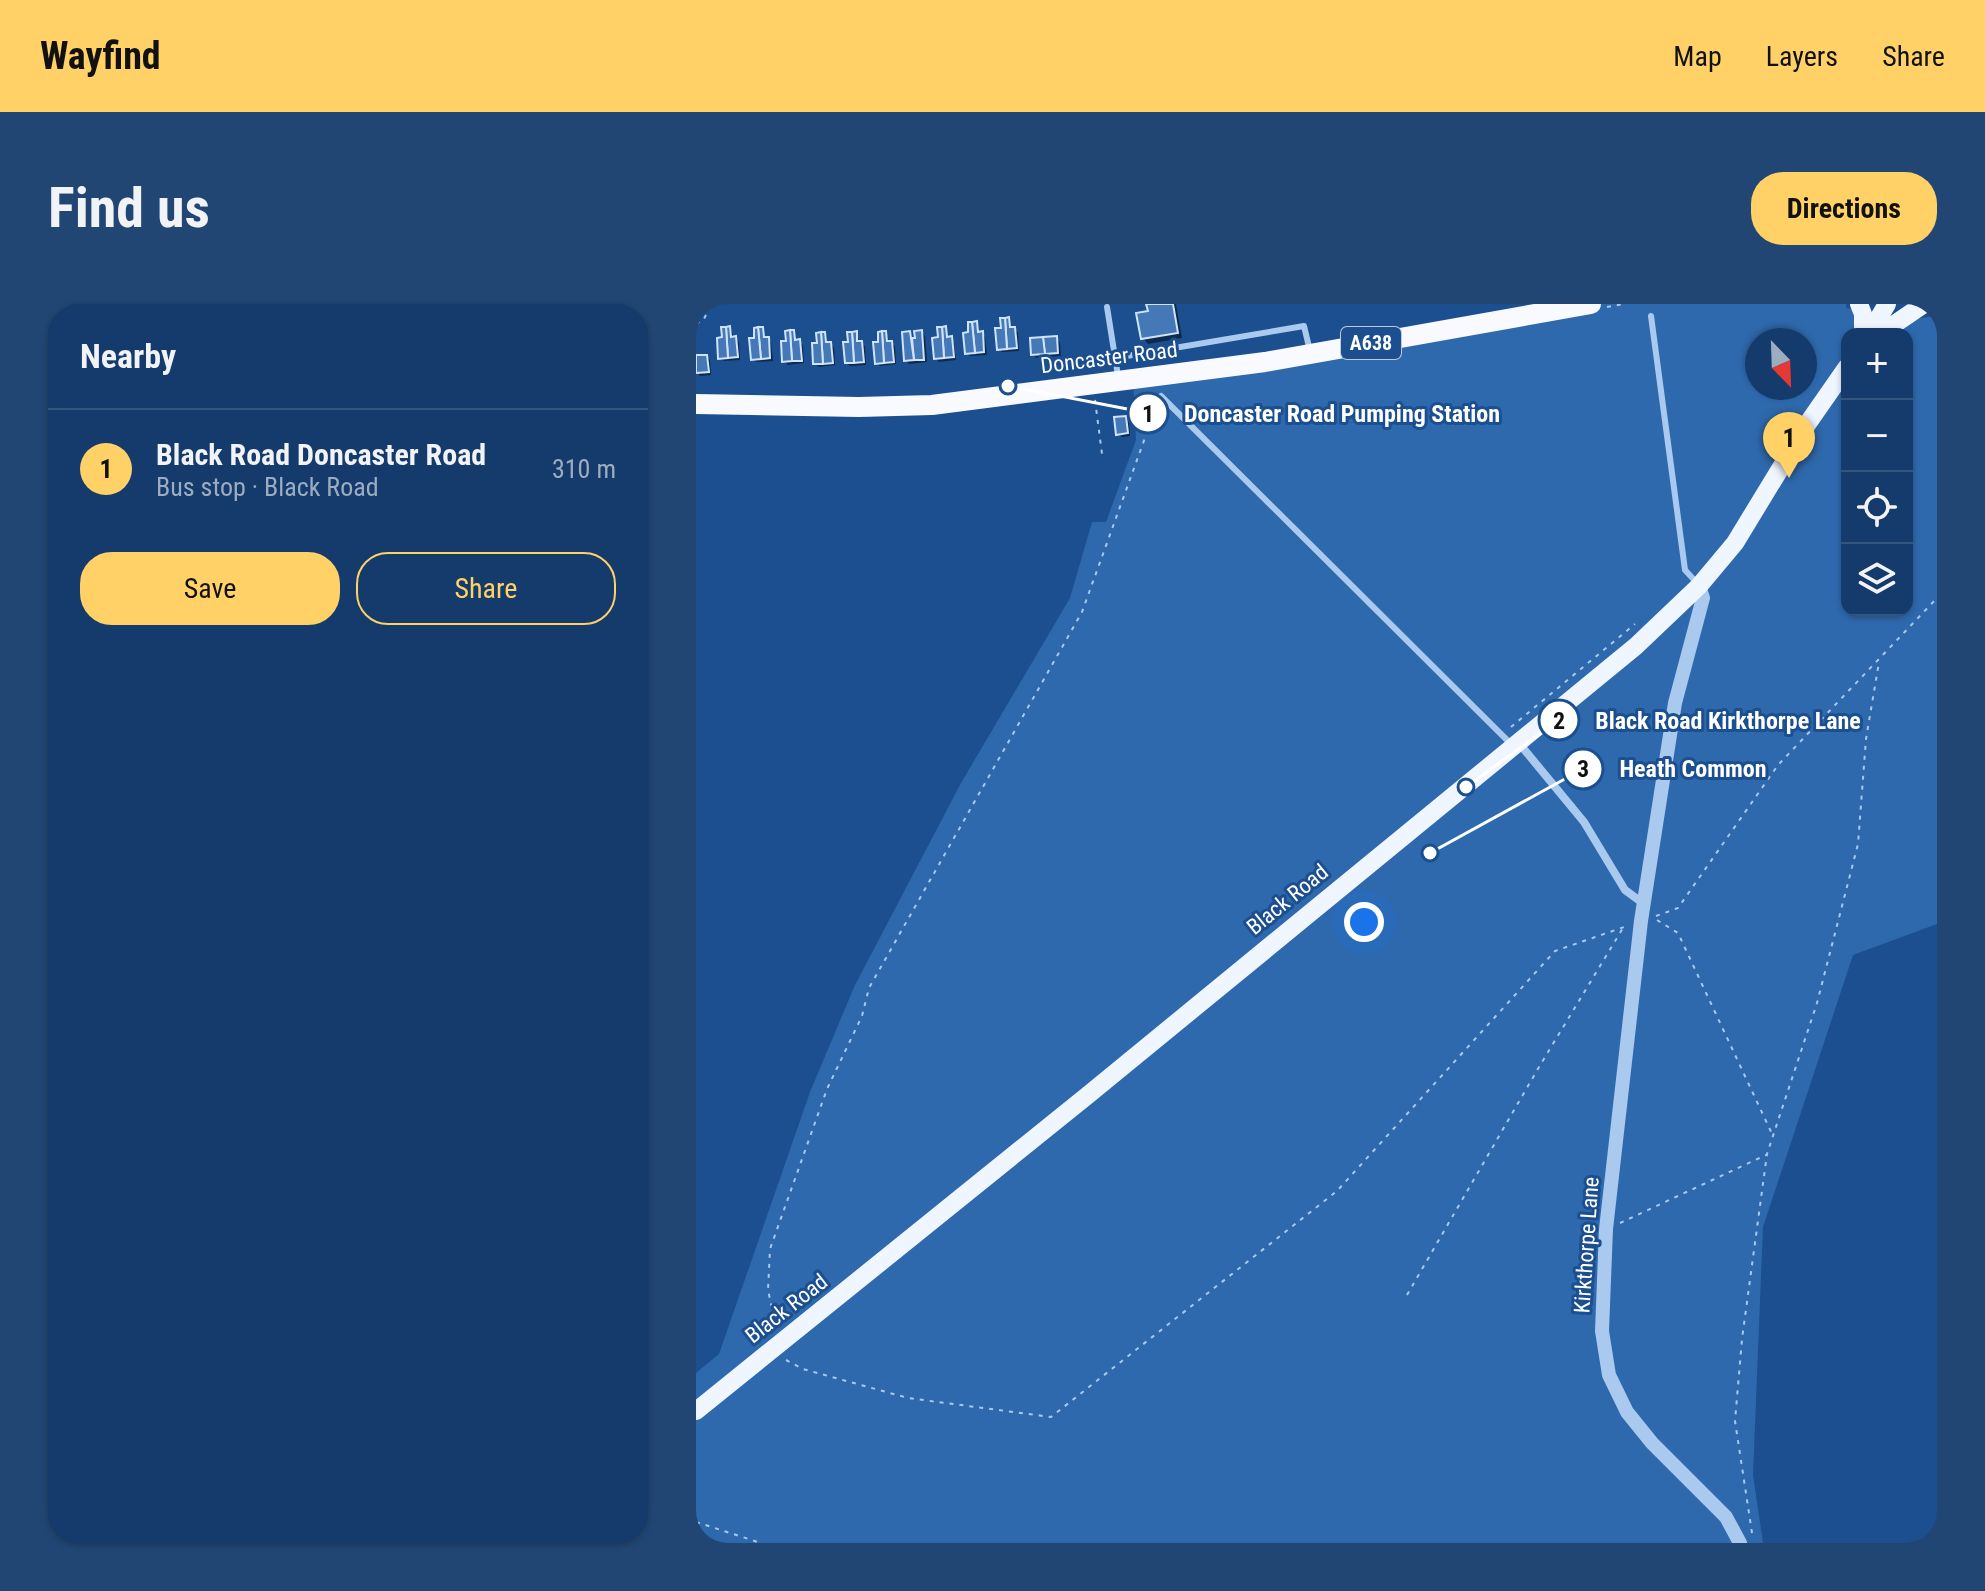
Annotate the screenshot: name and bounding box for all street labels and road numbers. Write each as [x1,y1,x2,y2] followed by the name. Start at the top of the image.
[1341,327,1401,359] road number: A638
[1039,337,1179,378] street label: Doncaster Road
[1242,859,1333,940] street label: Black Road
[1569,1176,1604,1314] street label: Kirkthorpe Lane
[740,1269,832,1348] street label: Black Road

